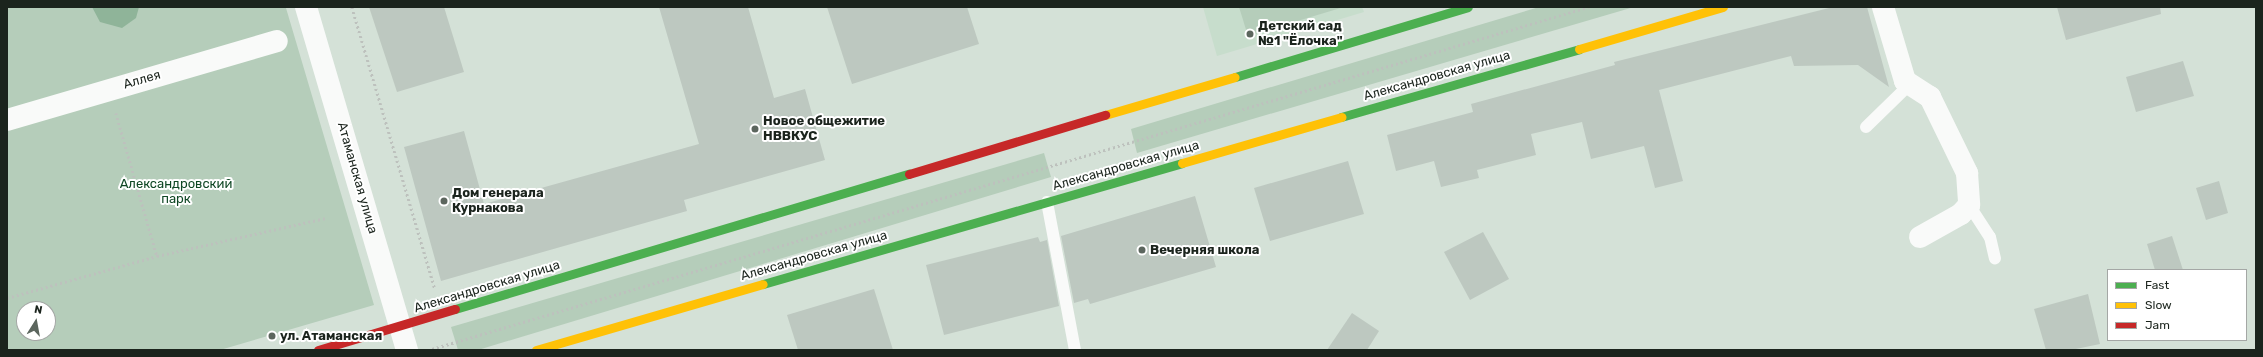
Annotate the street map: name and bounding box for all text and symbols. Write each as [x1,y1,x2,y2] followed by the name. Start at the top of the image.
[1258,19,1343,50] place label: Детский сад №1 "Ёлочка"
[1245,29,1255,39] marker: Детский сад №1 "Ёлочка"
[1362,48,1512,104] street label: Александровская улица
[122,67,162,93] street label: Аллея
[763,114,885,145] place label: Новое общежитие НВВКУС
[334,120,380,236] street label: Атаманская улица
[750,124,760,134] marker: Новое общежитие НВВКУС
[1051,138,1201,194] street label: Александровская улица
[120,177,232,208] park label: Александровский парк
[452,186,544,217] place label: Дом генерала Курнакова
[439,196,449,206] marker: Дом генерала Курнакова
[739,228,889,284] street label: Александровская улица
[1150,242,1259,258] place label: Вечерняя школа
[1137,245,1147,255] marker: Вечерняя школа
[412,257,562,317] street label: Александровская улица
[2107,269,2247,341] legend
[2145,278,2169,292] text: Fast
[2145,298,2172,312] text: Slow
[16,301,56,341] north arrow
[33,303,43,317] text: N
[2145,318,2170,332] text: Jam
[280,328,382,344] place label: ул. Атаманская
[267,331,277,341] marker: ул. Атаманская

